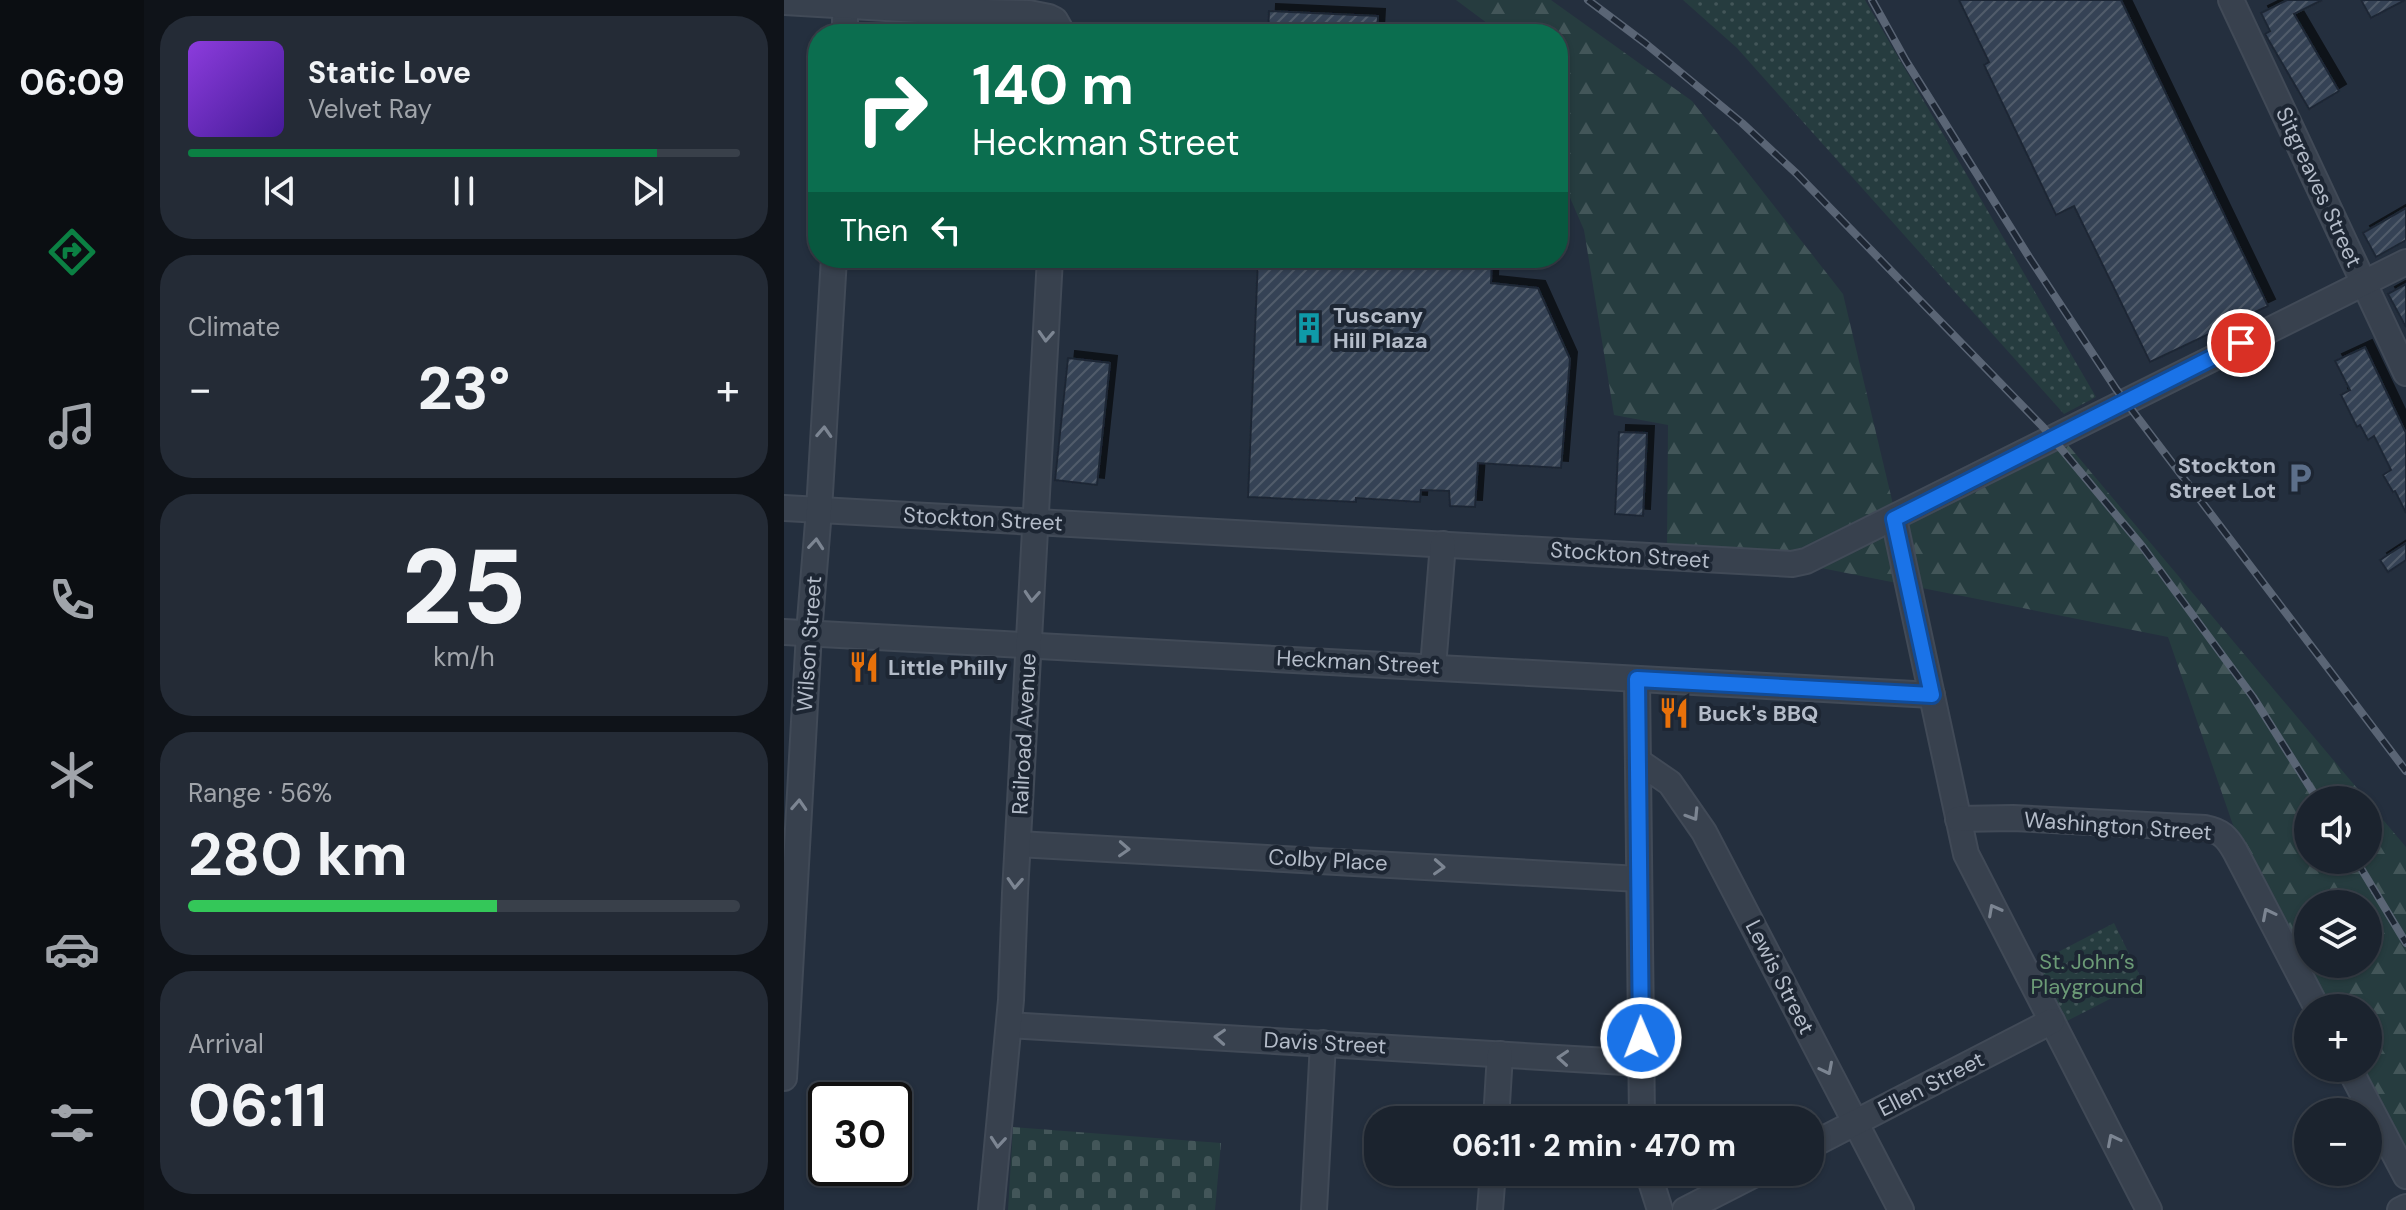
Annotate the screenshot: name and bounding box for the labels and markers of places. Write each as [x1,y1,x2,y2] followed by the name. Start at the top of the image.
[1333,301,1428,355] place label: Tuscany Hill Plaza
[2207,309,2275,377] pin
[1292,311,1326,345] building icon: Tuscany Hill Plaza
[2169,451,2276,505] place label: Stockton Street Lot
[2283,461,2317,495] parking icon: Stockton Street Lot
[847,650,881,684] restaurant icon: Little Philly
[888,653,1008,682] place label: Little Philly
[1657,696,1691,730] restaurant icon: Buck's BBQ
[1698,699,1818,728] place label: Buck's BBQ

